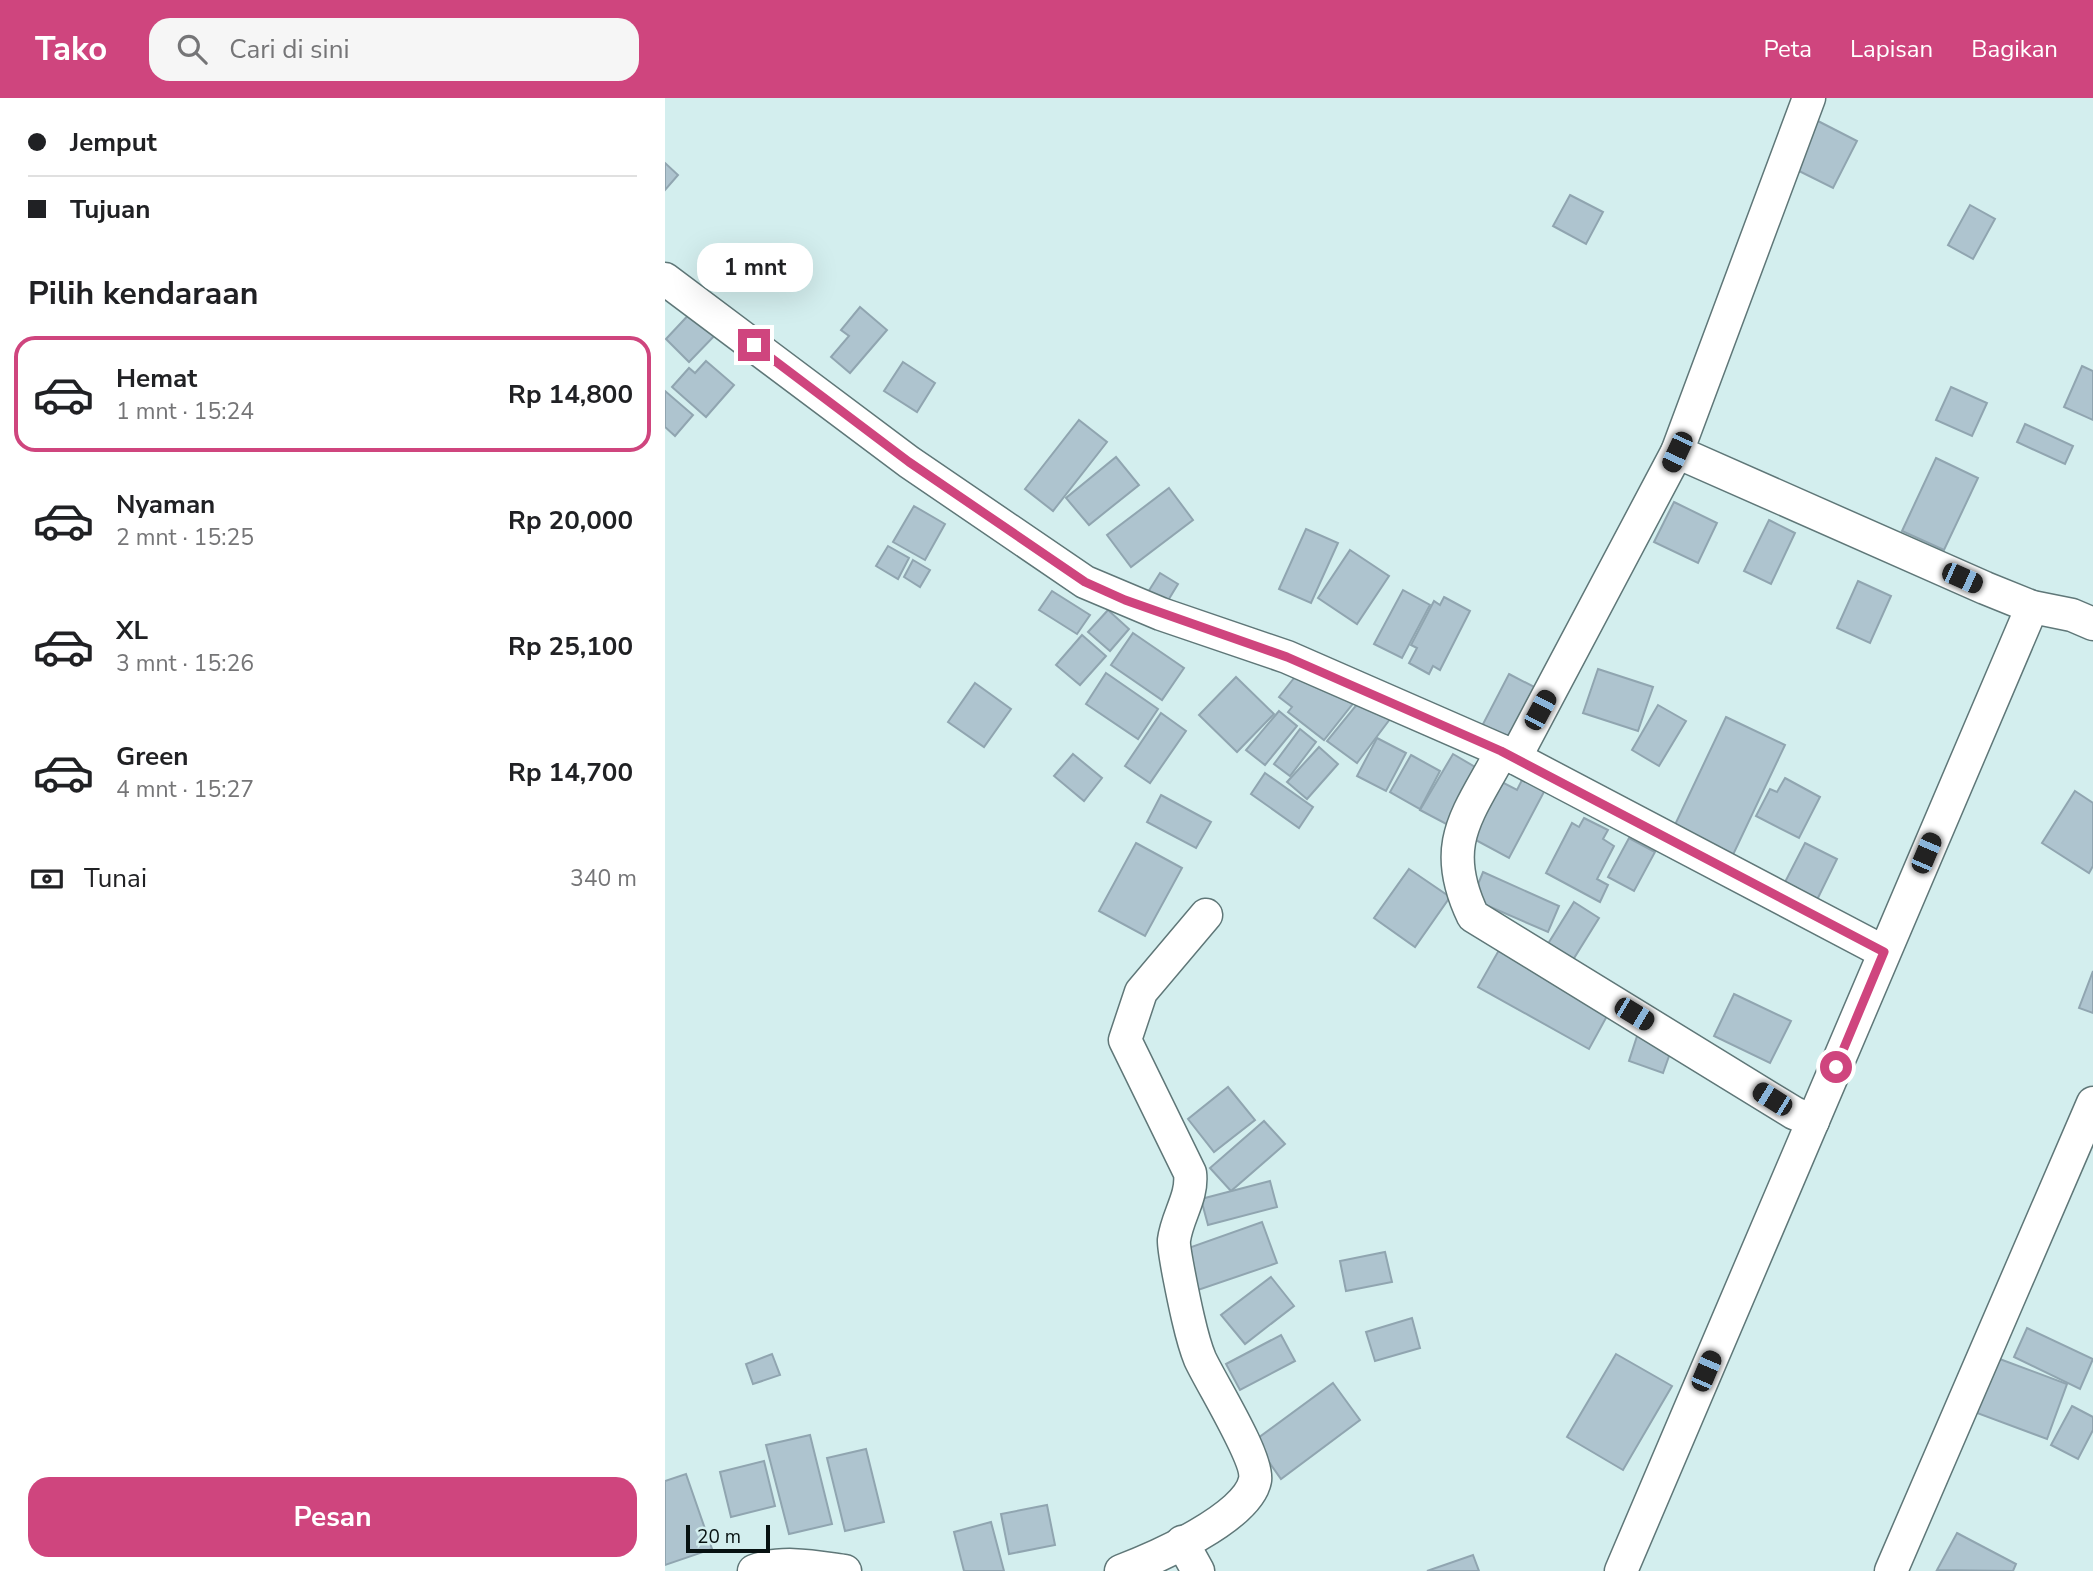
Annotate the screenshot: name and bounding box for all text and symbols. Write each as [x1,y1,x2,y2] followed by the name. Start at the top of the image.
[149,18,639,81] search box
[35,27,107,72] text: Tako
[173,30,211,68] icon: search
[229,32,349,67] text: Cari di sini
[1763,33,1812,65] text: Peta
[1850,33,1933,65] text: Lapisan
[1971,33,2058,65] text: Bagikan
[70,125,157,160] text: Jemput
[70,192,150,227] text: Tujuan
[696,244,812,292] callout: 1 mnt
[724,252,786,283] text: 1 mnt
[28,272,258,315] text: Pilih kendaraan
[738,329,770,361] route end
[116,361,197,396] text: Hemat
[32,363,95,426] icon: car
[508,377,633,412] text: Rp 14,800
[116,396,254,427] text: 1 mnt · 15:24
[1659,429,1696,475] car
[116,487,215,522] text: Nyaman
[32,489,95,552] icon: car
[508,503,633,538] text: Rp 20,000
[116,522,254,553] text: 2 mnt · 15:25
[1939,560,1986,596] car
[116,613,148,648] text: XL
[32,615,95,678] icon: car
[508,629,633,664] text: Rp 25,100
[116,648,254,679] text: 3 mnt · 15:26
[1521,687,1560,733] car
[116,739,189,774] text: Green
[32,741,95,804] icon: car
[508,755,633,790] text: Rp 14,700
[116,774,254,805] text: 4 mnt · 15:27
[1909,830,1944,876] car
[28,860,66,898] icon: cash
[84,861,147,896] text: Tunai
[570,863,637,894] text: 340 m
[1611,994,1658,1034] car
[1820,1051,1852,1083] route start
[1749,1079,1796,1119] car
[1689,1348,1724,1394] car
[28,1477,637,1557] button: Pesan
[686,1522,770,1554] scale bar
[697,1524,741,1550] text: 20 m

